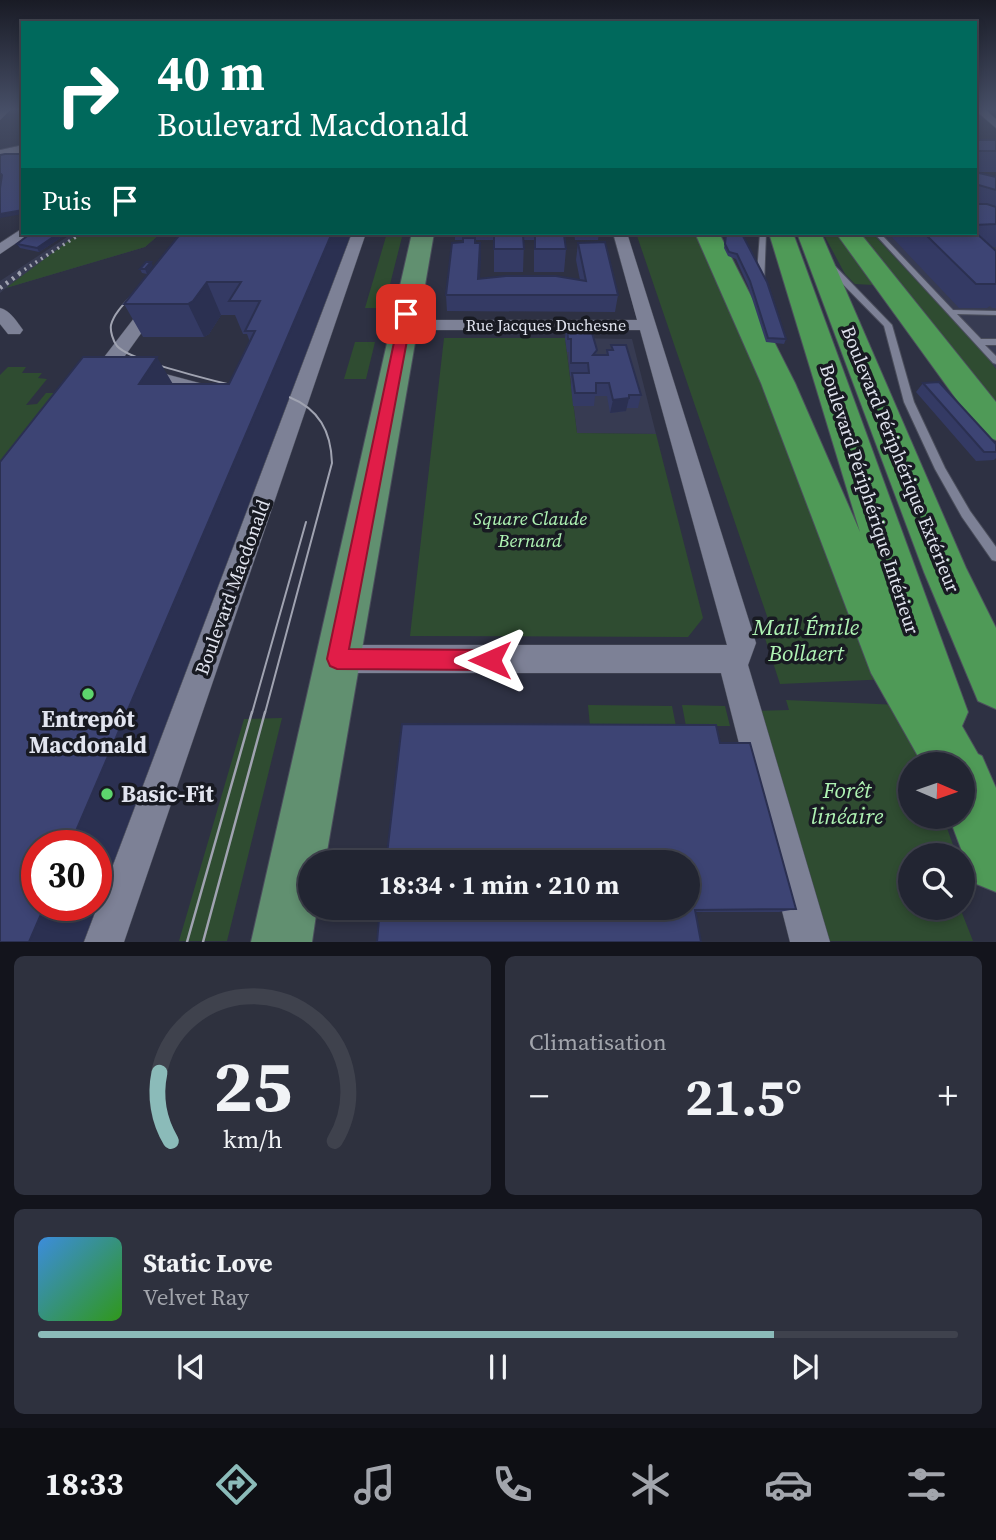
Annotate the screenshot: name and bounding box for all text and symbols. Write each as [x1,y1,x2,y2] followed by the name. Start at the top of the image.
[157,39,265,106] text: 40 m
[42,49,133,140] icon: right
[157,103,468,147] text: Boulevard Macdonald
[106,182,144,220] icon: arrive
[42,183,92,219] text: Puis
[376,284,436,344] pin
[387,295,425,333] icon: arrive
[466,314,626,336] street label: Rue Jacques Duchesne
[835,322,967,596] street label: Boulevard Périphérique Extérieur
[814,361,926,637] street label: Boulevard Périphérique Intérieur
[188,495,276,678] street label: Boulevard Macdonald
[473,505,587,553] park label: Square Claude Bernard
[752,611,860,669] park label: Mail Émile Bollaert
[453,623,527,697] position arrow
[80,686,96,702] marker: Entrepôt Macdonald
[29,703,147,761] place label: Entrepôt Macdonald
[898,752,975,830] north arrow
[898,752,975,920] map controls
[811,774,884,832] park label: Forêt linéaire
[121,778,214,810] place label: Basic-Fit
[99,786,115,802] marker: Basic-Fit
[21,830,112,921] speed limit sign: 30
[898,843,975,920] button: search
[379,867,619,903] text: 18:34 · 1 min · 210 m
[529,1026,667,1058] text: Climatisation
[213,1037,292,1136] text: 25
[685,1061,802,1132] text: 21.5°
[529,1070,549,1122] text: −
[938,1070,958,1122] text: +
[223,1122,282,1156] text: km/h
[143,1245,272,1281] text: Static Love
[143,1281,249,1313] text: Velvet Ray
[172,1348,210,1386] icon: previous
[479,1348,517,1386] icon: pause
[786,1348,824,1386] icon: next
[212,1460,261,1509] icon: directions
[350,1460,399,1509] icon: music
[488,1460,537,1509] icon: phone
[626,1460,675,1509] icon: climate
[764,1460,813,1509] icon: car
[902,1460,951,1509] icon: filters
[45,1462,123,1506] text: 18:33

